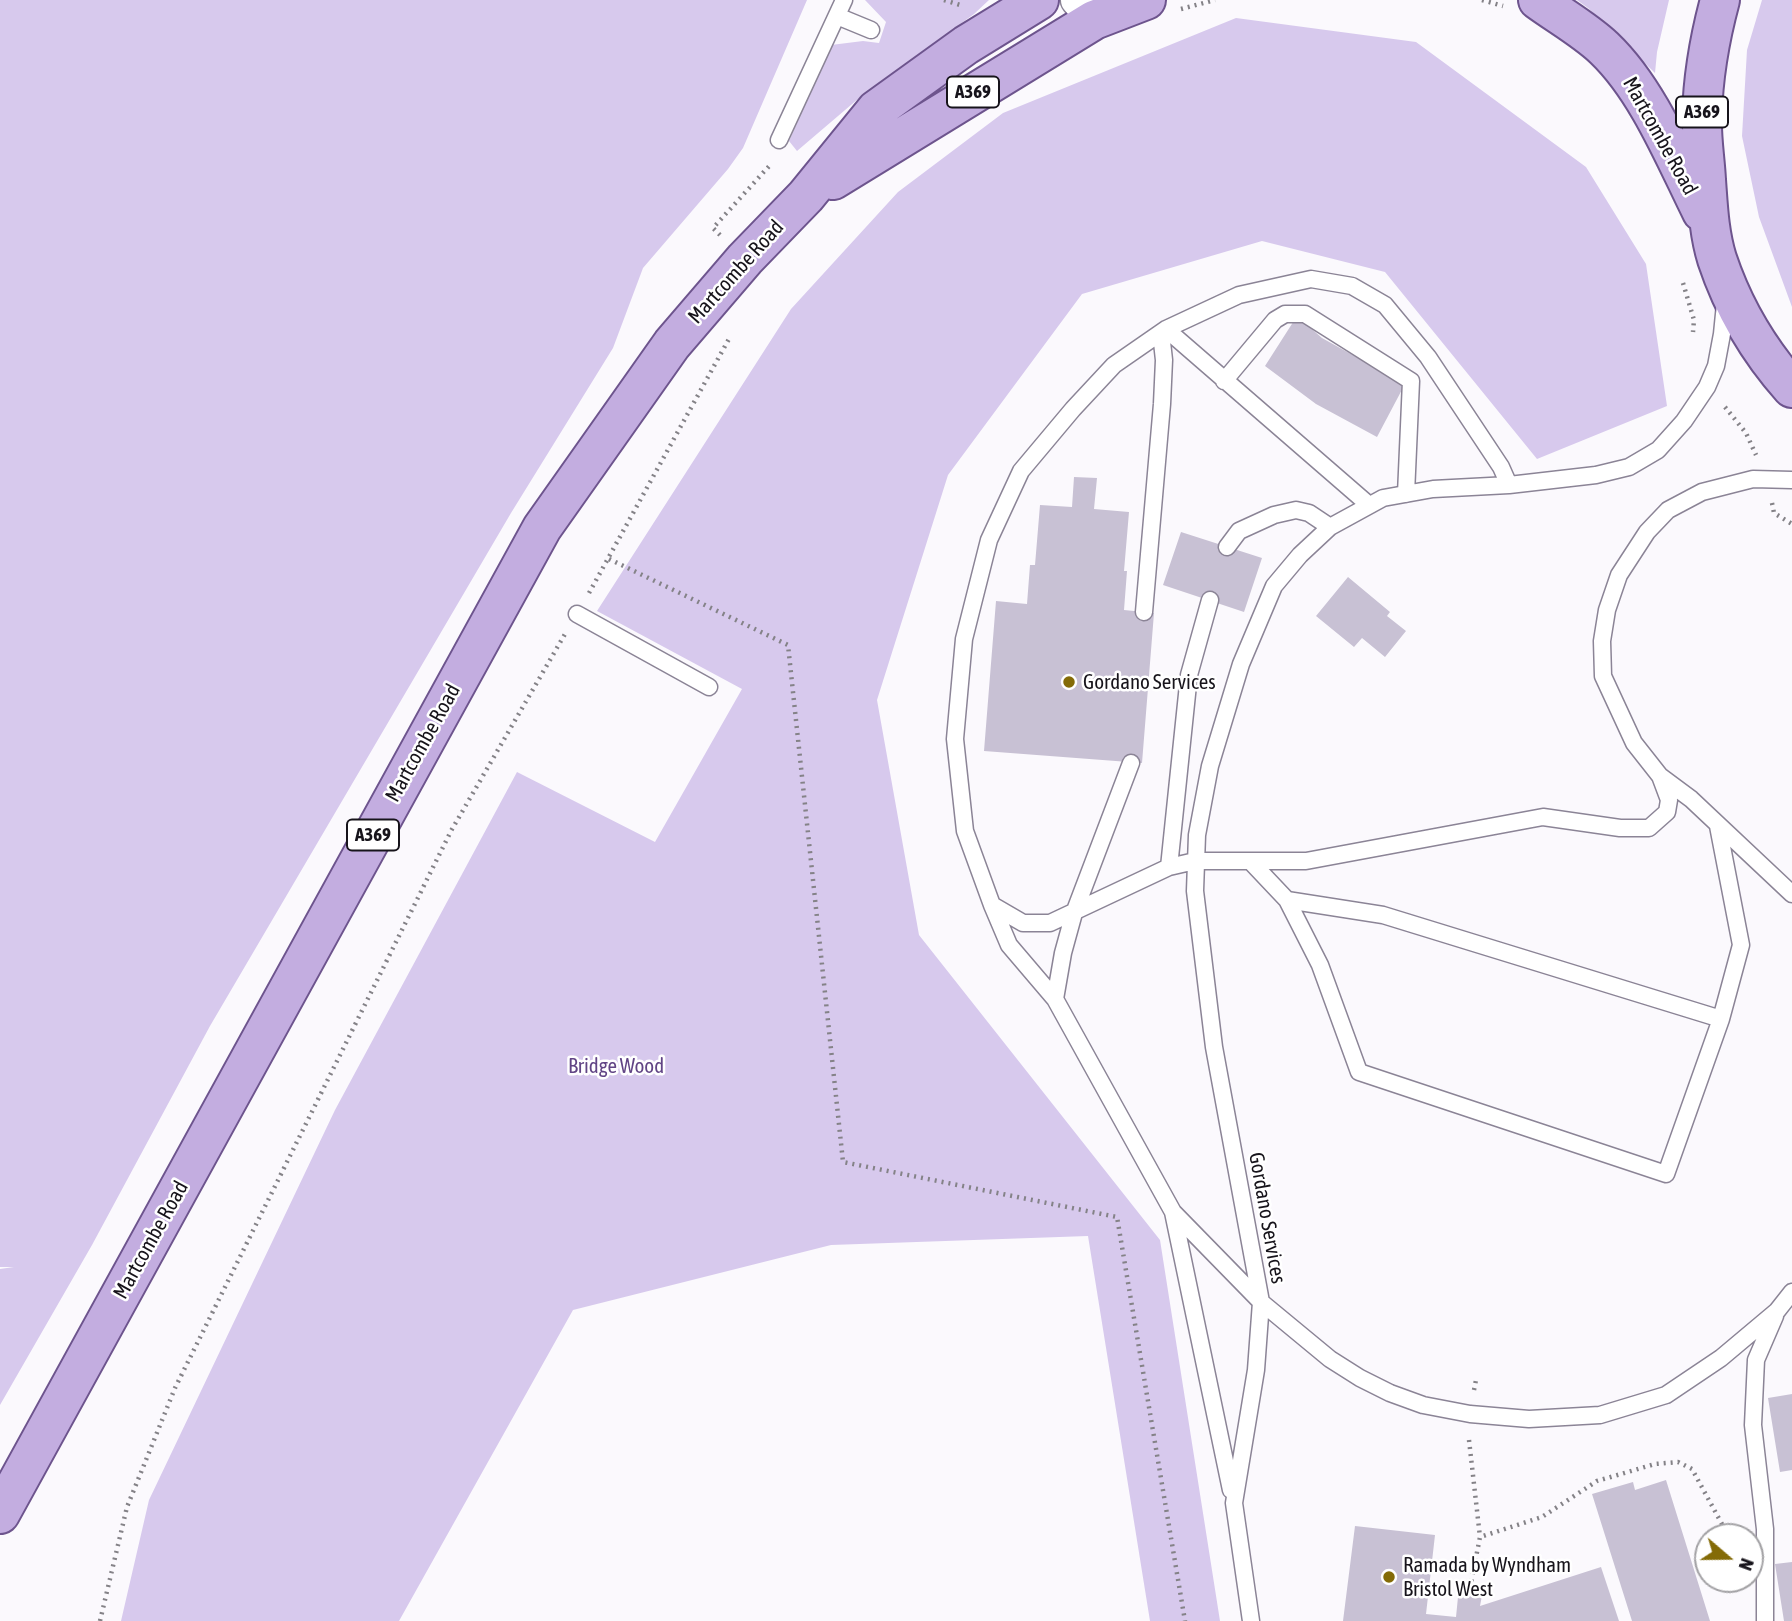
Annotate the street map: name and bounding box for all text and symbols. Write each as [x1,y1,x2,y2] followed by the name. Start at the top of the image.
[1617,73,1703,199] street label: Martcombe Road
[947,76,999,108] road number: A369
[1676,96,1728,128] road number: A369
[683,215,789,329] street label: Martcombe Road
[1083,669,1216,695] place label: Gordano Services
[1061,674,1077,690] marker: Gordano Services
[380,680,466,806] street label: Martcombe Road
[347,820,399,850] road number: A369
[568,1053,664,1079] park label: Bridge Wood
[1243,1151,1291,1285] street label: Gordano Services
[108,1177,194,1303] street label: Martcombe Road
[1694,1523,1764,1593] north arrow
[1403,1552,1571,1602] place label: Ramada by Wyndham Bristol West
[1735,1555,1759,1574] text: N
[1381,1569,1397,1585] marker: Ramada by Wyndham Bristol West

